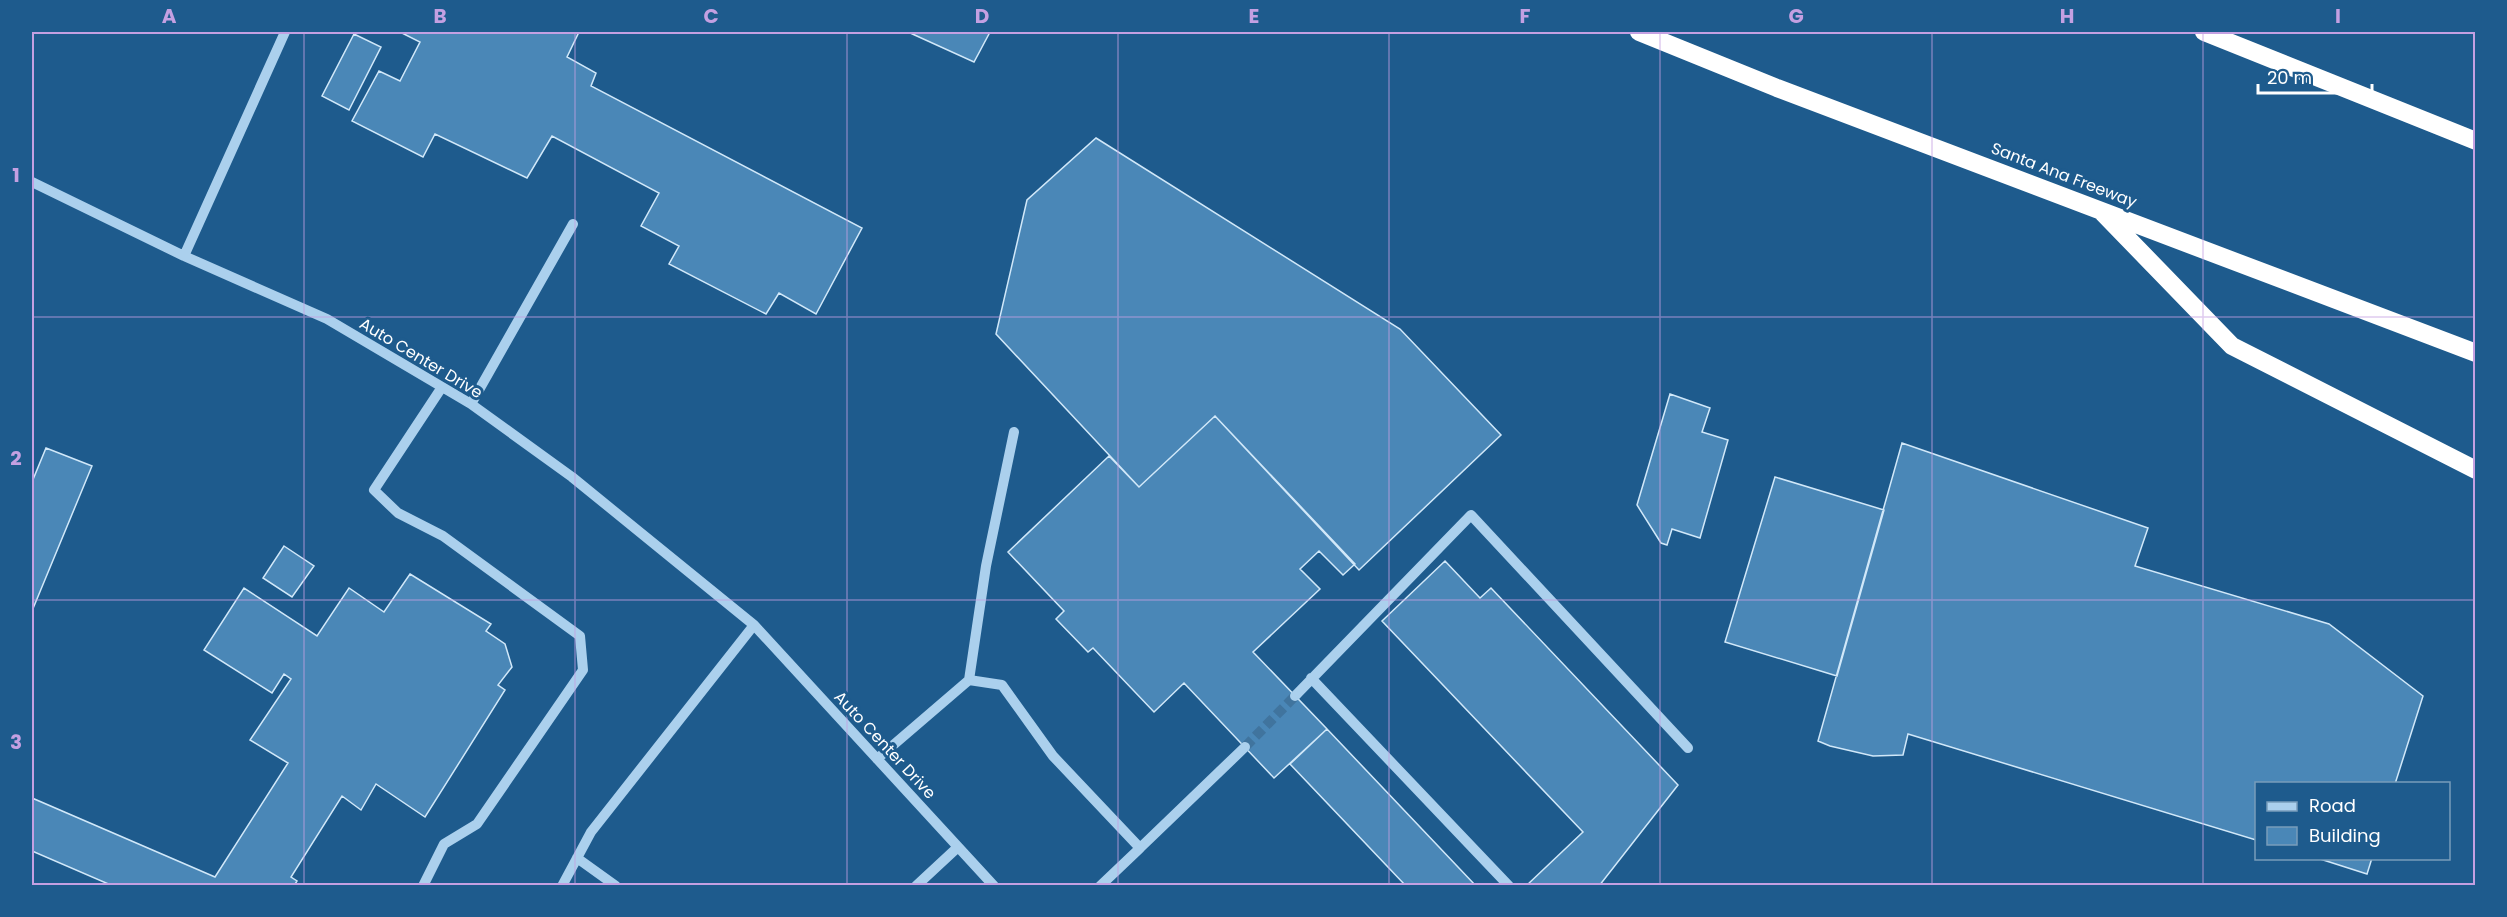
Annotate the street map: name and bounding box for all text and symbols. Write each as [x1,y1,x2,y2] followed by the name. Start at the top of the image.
[162,2,177,30] text: A
[433,2,447,30] text: B
[703,2,719,30] text: C
[975,2,989,30] text: D
[1249,2,1259,30] text: E
[1520,2,1531,30] text: F
[1788,2,1804,30] text: G
[2060,2,2074,30] text: H
[2335,2,2341,30] text: I
[2258,57,2372,95] scale bar
[2267,65,2312,90] text: 20 m
[1988,137,2140,213] street label: Santa Ana Freeway
[12,161,20,189] text: 1
[355,312,487,404] street label: Auto Center Drive
[10,444,22,472] text: 2
[829,686,941,804] street label: Auto Center Drive
[10,728,22,756] text: 3
[2255,782,2450,860] legend
[2309,793,2356,818] text: Road
[2309,823,2381,848] text: Building

